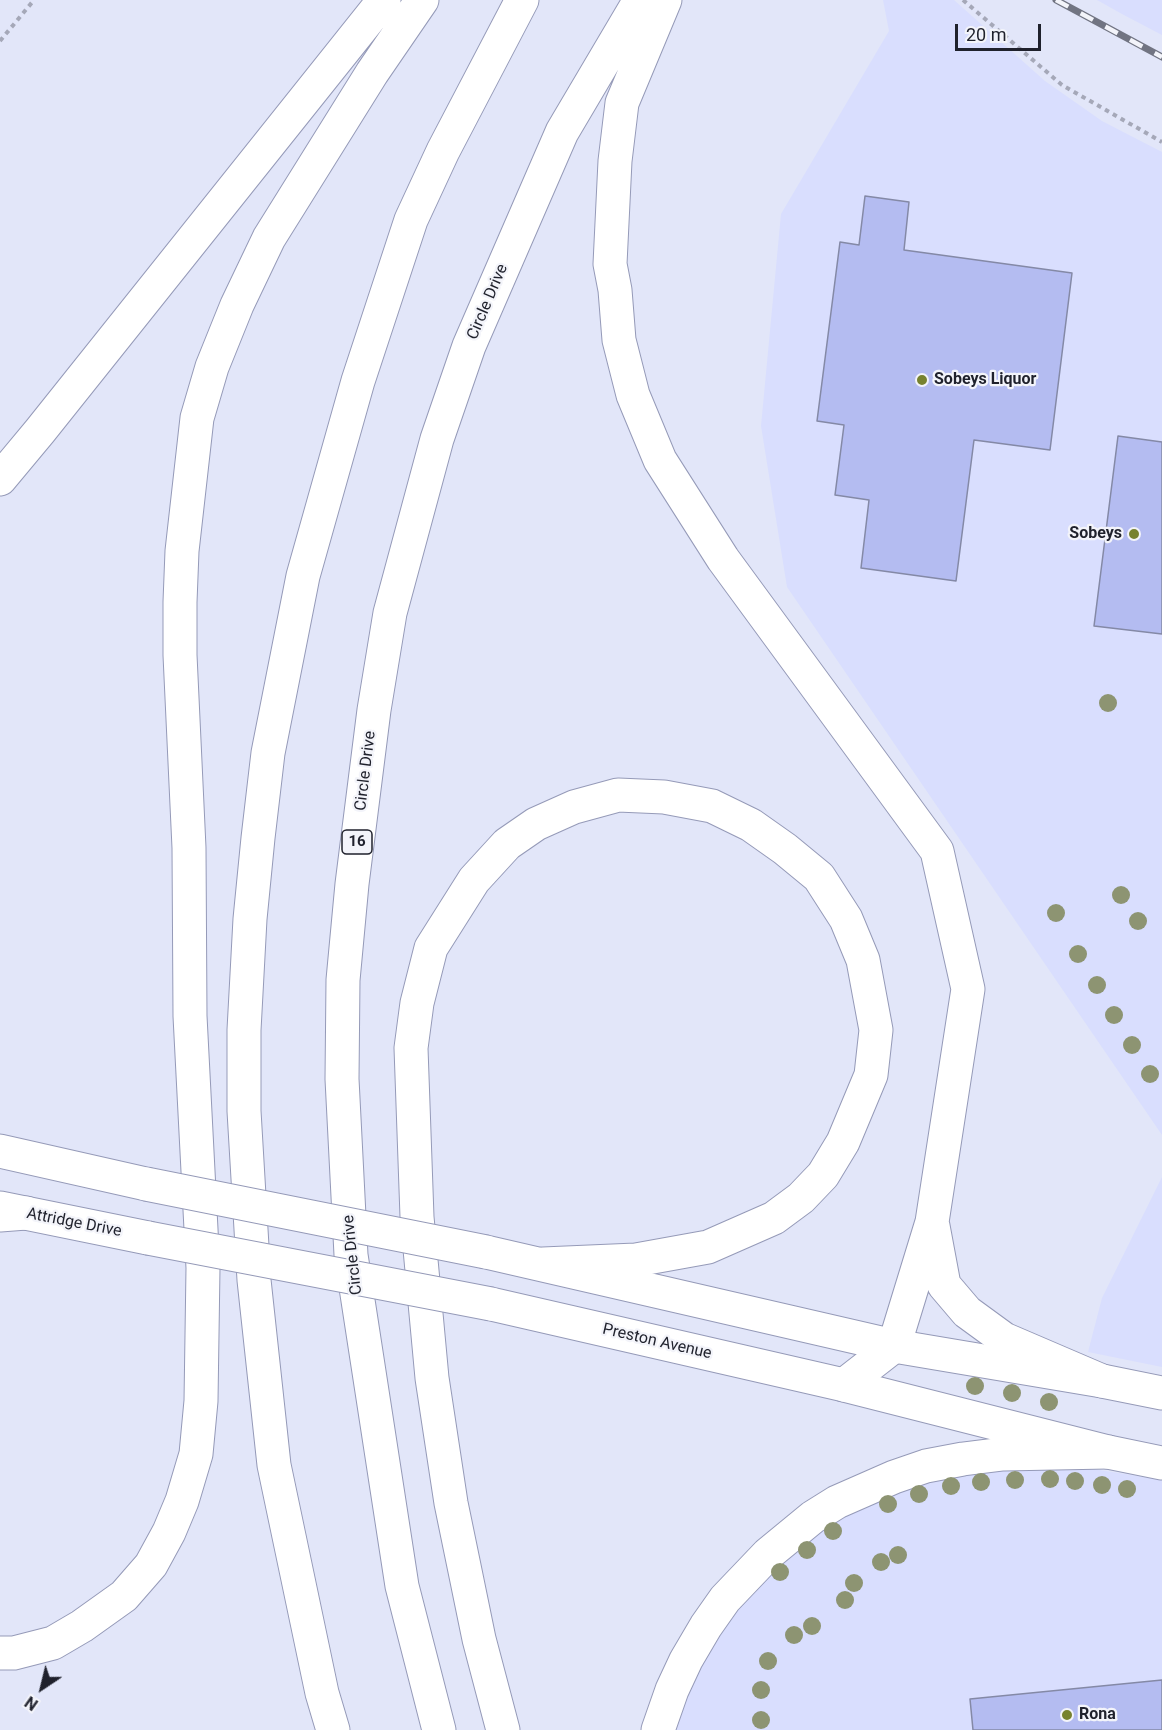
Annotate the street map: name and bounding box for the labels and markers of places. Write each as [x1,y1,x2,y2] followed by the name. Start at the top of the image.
[934,370,1036,390] place label: Sobeys Liquor
[915,373,929,387] marker: Sobeys Liquor
[1069,524,1122,544] place label: Sobeys
[1127,527,1141,541] marker: Sobeys
[1079,1705,1116,1725] place label: Rona
[1060,1708,1074,1722] marker: Rona

